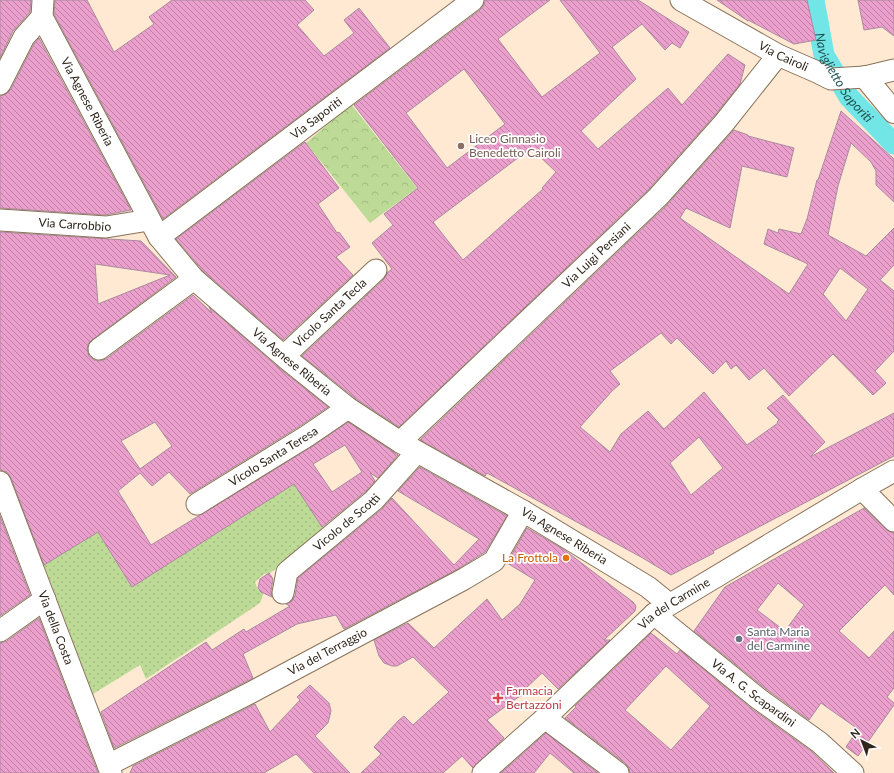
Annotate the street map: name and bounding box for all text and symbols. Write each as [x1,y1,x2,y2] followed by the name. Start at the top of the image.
[812,31,877,126] water label: Naviglietto Saporiti
[756,38,811,74] street label: Via Cairoli
[58,55,117,148] street label: Via Agnese Riberia
[287,94,345,142] street label: Via Saporiti
[469,131,561,160] place label: Liceo Ginnasio Benedetto Cairoli
[456,141,466,151] marker: Liceo Ginnasio Benedetto Cairoli
[38,215,112,234] street label: Via Carrobbio
[559,219,634,291] street label: Via Luigi Persiani
[290,275,369,350] street label: Vicolo Santa Tecla
[249,324,335,399] street label: Via Agnese Riberia
[226,423,321,489] street label: Vicolo Santa Teresa
[310,490,383,554] street label: Vicolo de Scotti
[518,504,610,568] street label: Via Agnese Riberia
[502,550,558,565] place label: La Frottola
[561,553,571,563] marker: La Frottola
[635,574,713,632] street label: Via del Carmine
[35,588,77,667] street label: Via della Costa
[285,624,370,678] street label: Via del Terraggio
[747,624,810,653] place label: Santa Maria del Carmine
[734,634,744,644] marker: Santa Maria del Carmine
[708,655,799,730] street label: Via A. G. Scapardini
[506,683,562,712] place label: Farmacia Bertazzoni
[493,693,503,703] marker: Farmacia Bertazzoni
[842,721,882,761] north arrow
[847,726,862,741] text: N

